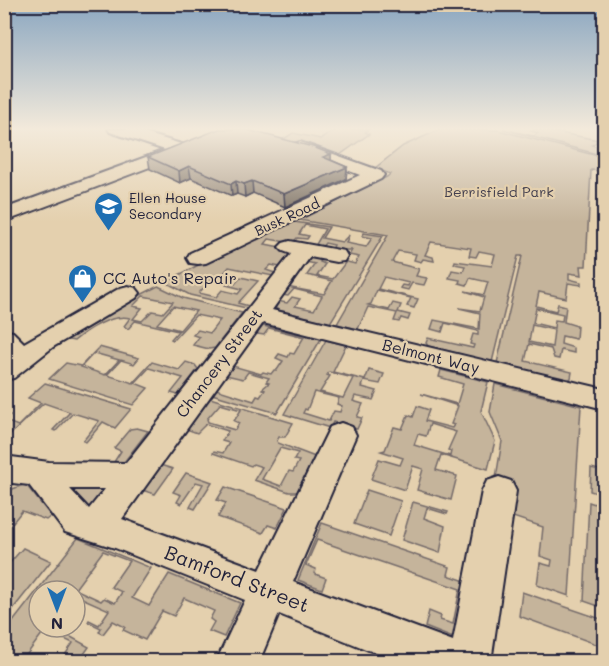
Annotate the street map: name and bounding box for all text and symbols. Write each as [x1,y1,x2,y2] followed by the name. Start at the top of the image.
[444,182,554,201] park label: Berrisfield Park
[129,188,206,223] place label: Ellen House Secondary
[92,190,124,232] school or university icon: Ellen House Secondary
[251,193,323,240] street label: Busk Road
[66,262,98,304] shop icon: CC Auto's Repair
[103,267,237,288] place label: CC Auto's Repair
[171,304,266,421] street label: Chancery Street
[380,333,482,378] street label: Belmont Way
[161,538,314,618] street label: Bamford Street
[27,579,87,639] north arrow
[51,614,63,635] text: N

